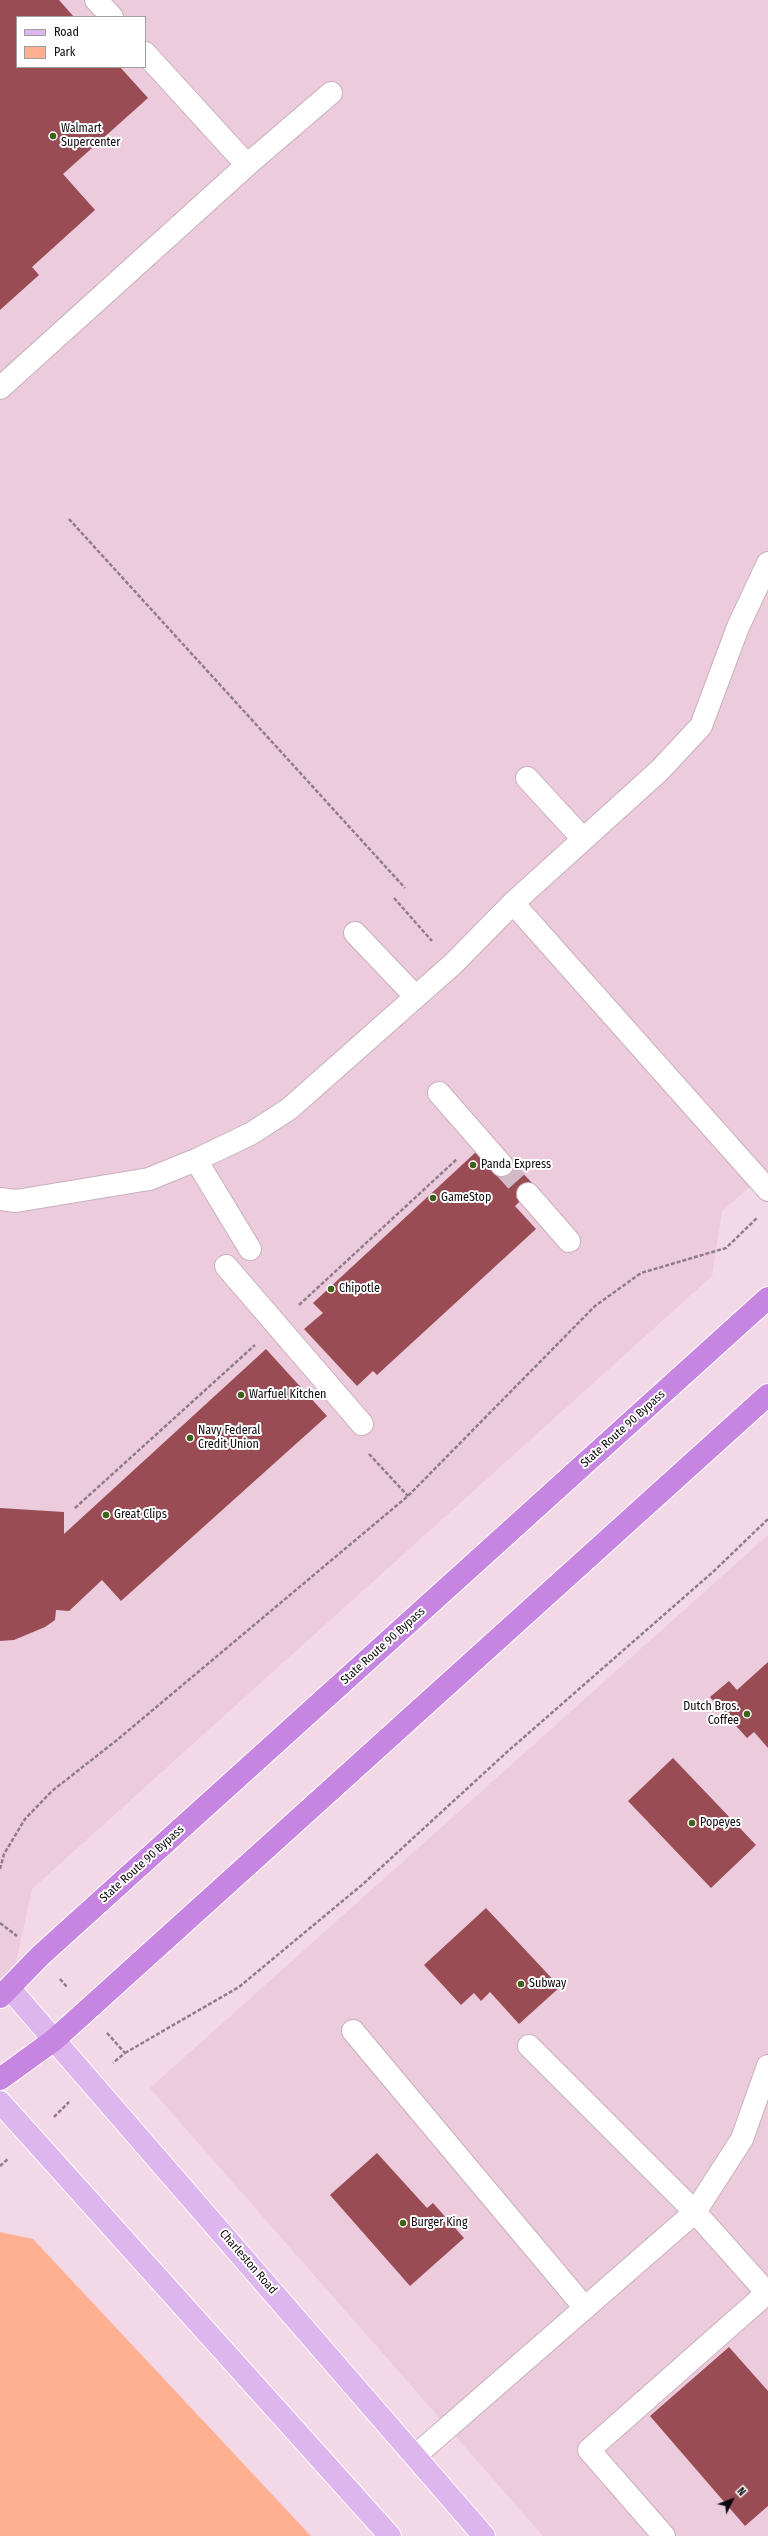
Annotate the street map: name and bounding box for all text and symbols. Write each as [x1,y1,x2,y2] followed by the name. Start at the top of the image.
[16,16,146,68] legend
[54,25,79,39] text: Road
[54,45,75,59] text: Park
[61,122,120,150] place label: Walmart Supercenter
[48,131,58,141] marker: Walmart Supercenter
[481,1158,551,1172] place label: Panda Express
[468,1160,478,1170] marker: Panda Express
[441,1191,491,1205] place label: GameStop
[428,1193,438,1203] marker: GameStop
[339,1282,380,1296] place label: Chipotle
[326,1284,336,1294] marker: Chipotle
[578,1387,668,1471] street label: State Route 90 Bypass
[249,1388,326,1402] place label: Warfuel Kitchen
[236,1390,246,1400] marker: Warfuel Kitchen
[198,1424,260,1452] place label: Navy Federal Credit Union
[185,1433,195,1443] marker: Navy Federal Credit Union
[114,1508,167,1522] place label: Great Clips
[101,1510,111,1520] marker: Great Clips
[338,1604,428,1688] street label: State Route 90 Bypass
[683,1700,739,1728] place label: Dutch Bros. Coffee
[742,1709,752,1719] marker: Dutch Bros. Coffee
[700,1816,741,1830] place label: Popeyes
[687,1818,697,1828] marker: Popeyes
[97,1822,187,1906] street label: State Route 90 Bypass
[529,1977,566,1991] place label: Subway
[516,1979,526,1989] marker: Subway
[411,2216,468,2230] place label: Burger King
[398,2218,408,2228] marker: Burger King
[216,2227,280,2297] street label: Charleston Road
[712,2480,752,2520] north arrow
[734,2485,748,2498] text: N

